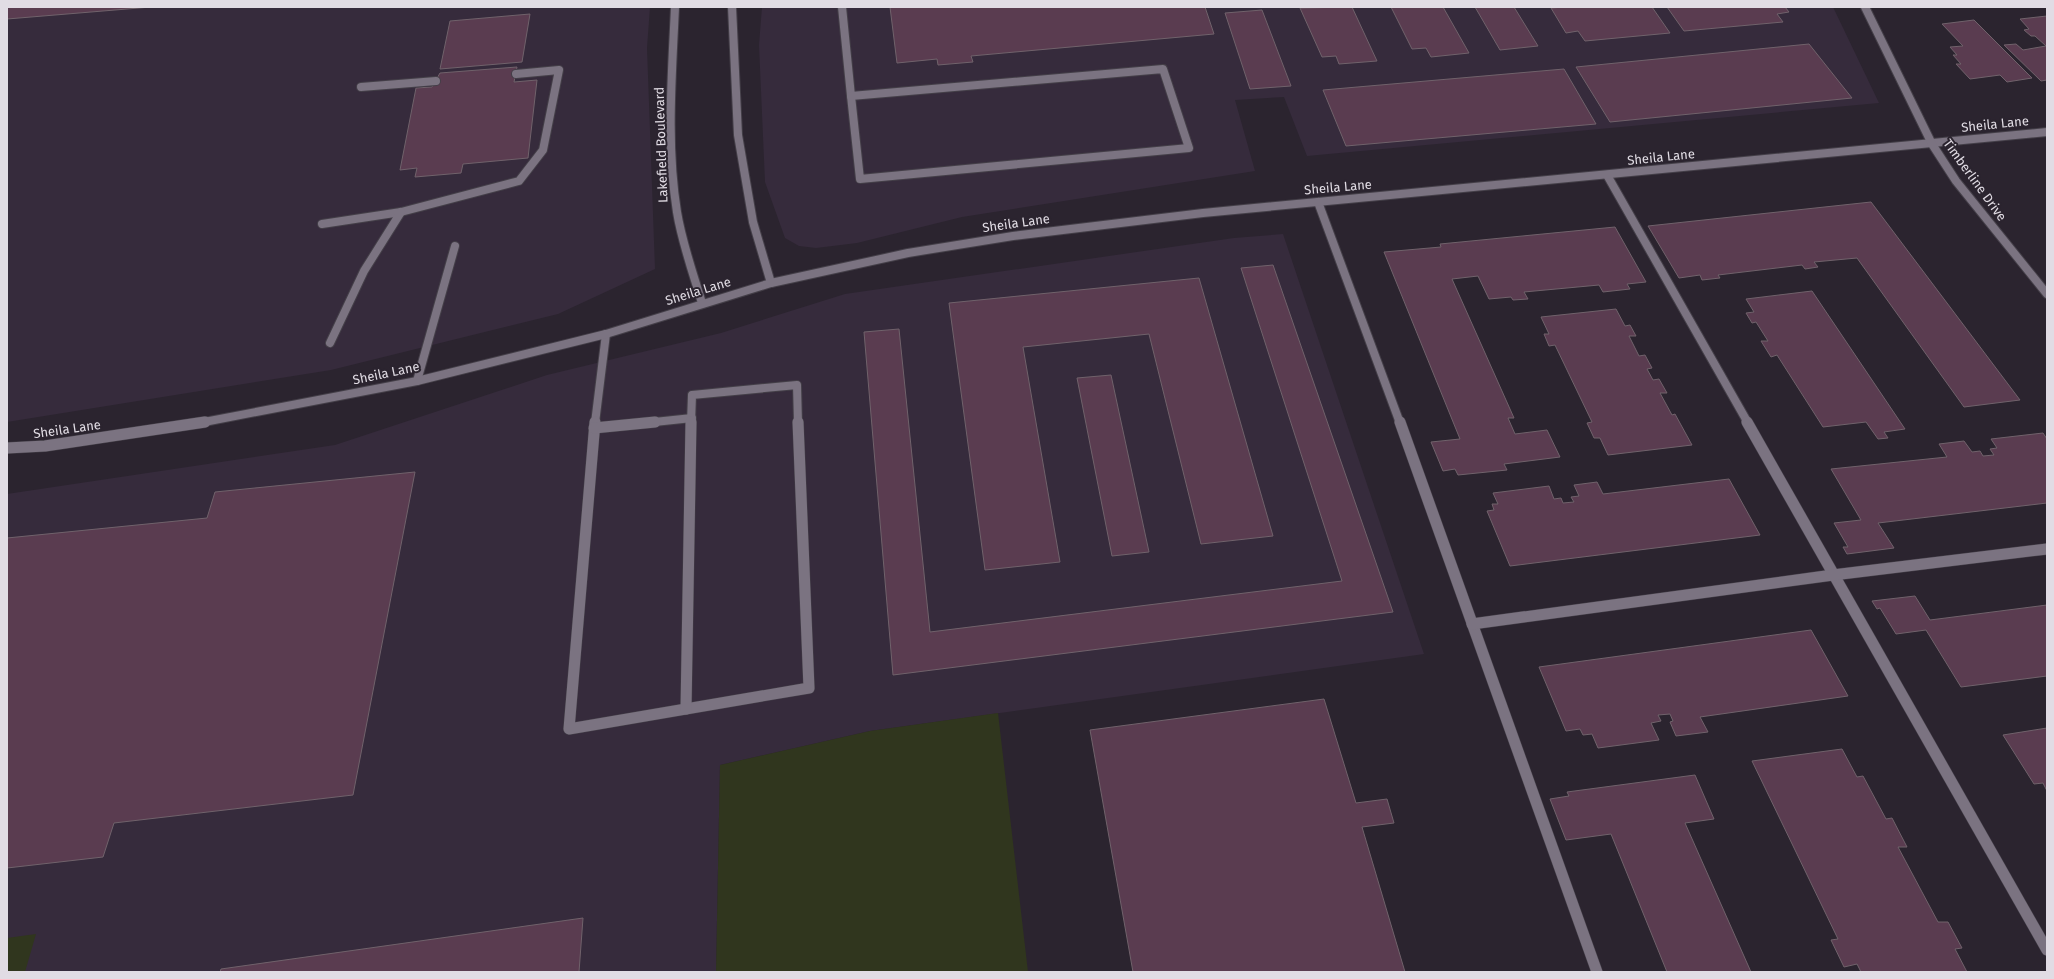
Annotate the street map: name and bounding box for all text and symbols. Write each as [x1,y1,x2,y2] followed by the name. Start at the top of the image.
[651,87,671,203] street label: Lakefield Boulevard
[1960,113,2030,135] street label: Sheila Lane
[1940,136,2010,224] street label: Timberline Drive
[1626,146,1696,168] street label: Sheila Lane
[1304,177,1372,197] street label: Sheila Lane
[981,211,1051,235] street label: Sheila Lane
[663,274,733,308] street label: Sheila Lane
[351,359,421,387] street label: Sheila Lane
[32,417,102,441] street label: Sheila Lane

